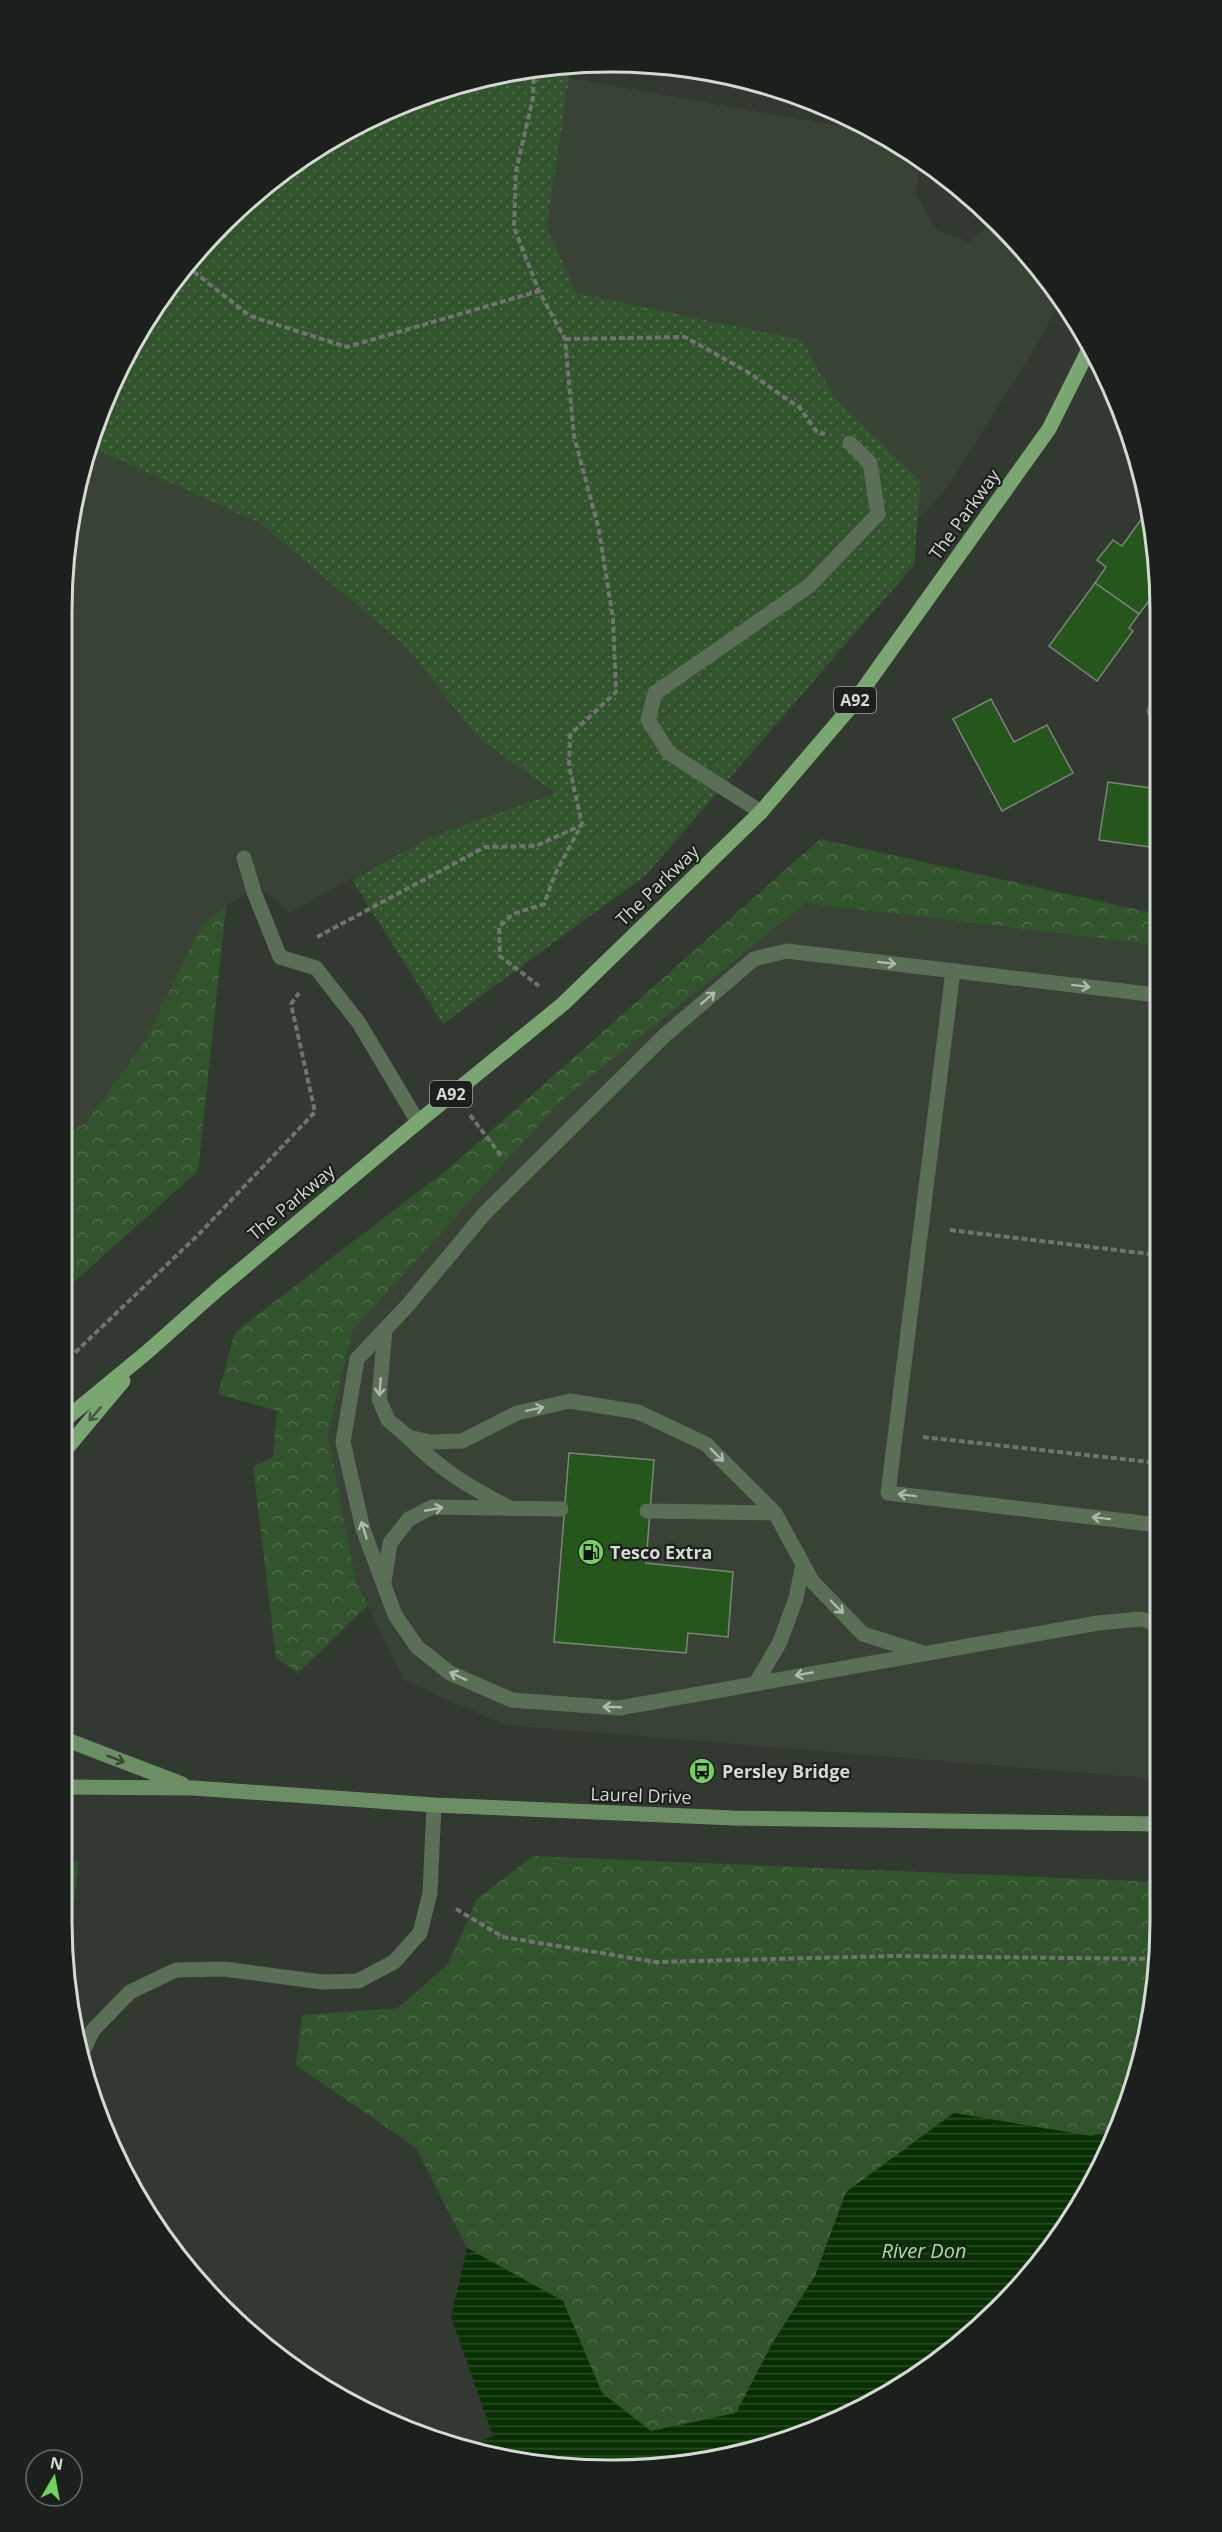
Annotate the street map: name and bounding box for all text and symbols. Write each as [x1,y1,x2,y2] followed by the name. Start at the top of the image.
[923,463,1006,564] street label: The Parkway
[834,687,876,713] road number: A92
[610,839,704,931] street label: The Parkway
[877,958,897,969] one-way arrow
[1071,981,1091,992] one-way arrow
[700,991,715,1005] one-way arrow
[430,1081,472,1107] road number: A92
[243,1158,340,1245] street label: The Parkway
[374,1377,385,1397] one-way arrow
[525,1403,544,1414] one-way arrow
[88,1406,102,1421] one-way arrow
[709,1448,724,1463] one-way arrow
[898,1490,918,1501] one-way arrow
[424,1503,443,1514] one-way arrow
[1092,1512,1111,1523] one-way arrow
[358,1521,369,1540] one-way arrow
[576,1537,606,1567] fuel station icon: Tesco Extra
[610,1540,712,1564] place label: Tesco Extra
[829,1599,844,1614] one-way arrow
[794,1669,814,1680] one-way arrow
[450,1670,468,1681] one-way arrow
[602,1702,622,1713] one-way arrow
[106,1754,125,1765] one-way arrow
[687,1756,717,1786] bus stop icon: Persley Bridge
[722,1759,850,1783] place label: Persley Bridge
[590,1781,692,1809] street label: Laurel Drive
[882,2237,966,2264] water label: River Don
[24,2448,84,2508] north arrow
[48,2451,65,2475] text: N

